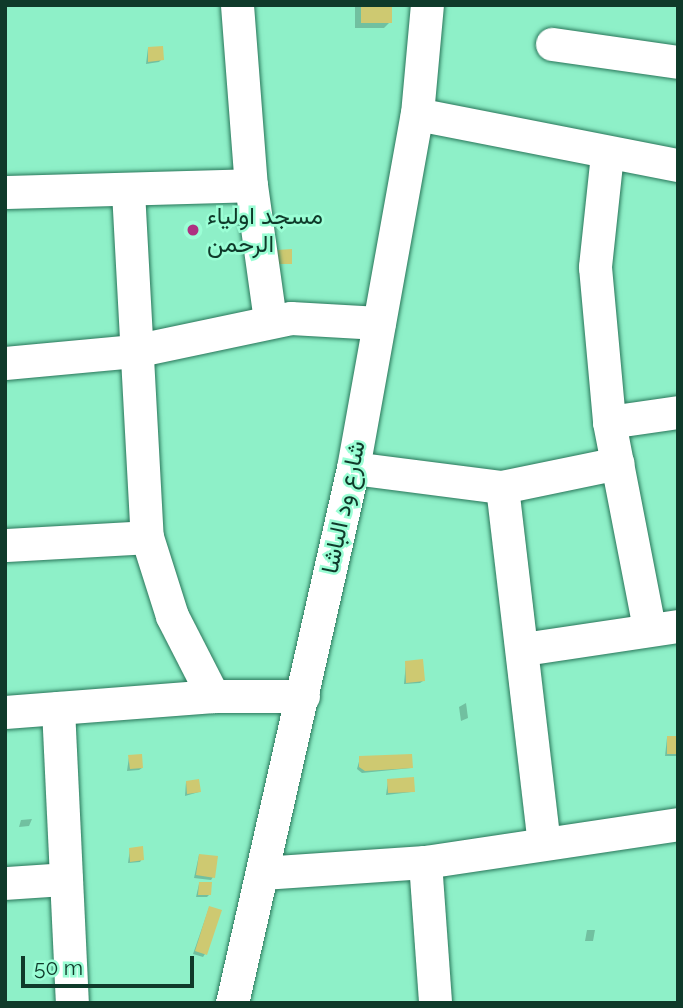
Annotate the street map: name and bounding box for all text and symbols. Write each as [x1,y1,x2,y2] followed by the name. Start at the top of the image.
[207,202,323,258] place label: مسجد اولياء الرحمن
[185,222,201,238] marker: مسجد اولياء الرحمن
[315,438,371,576] street label: شارع ود الباشا
[24,942,198,986] scale bar
[34,955,83,980] text: 50 m

